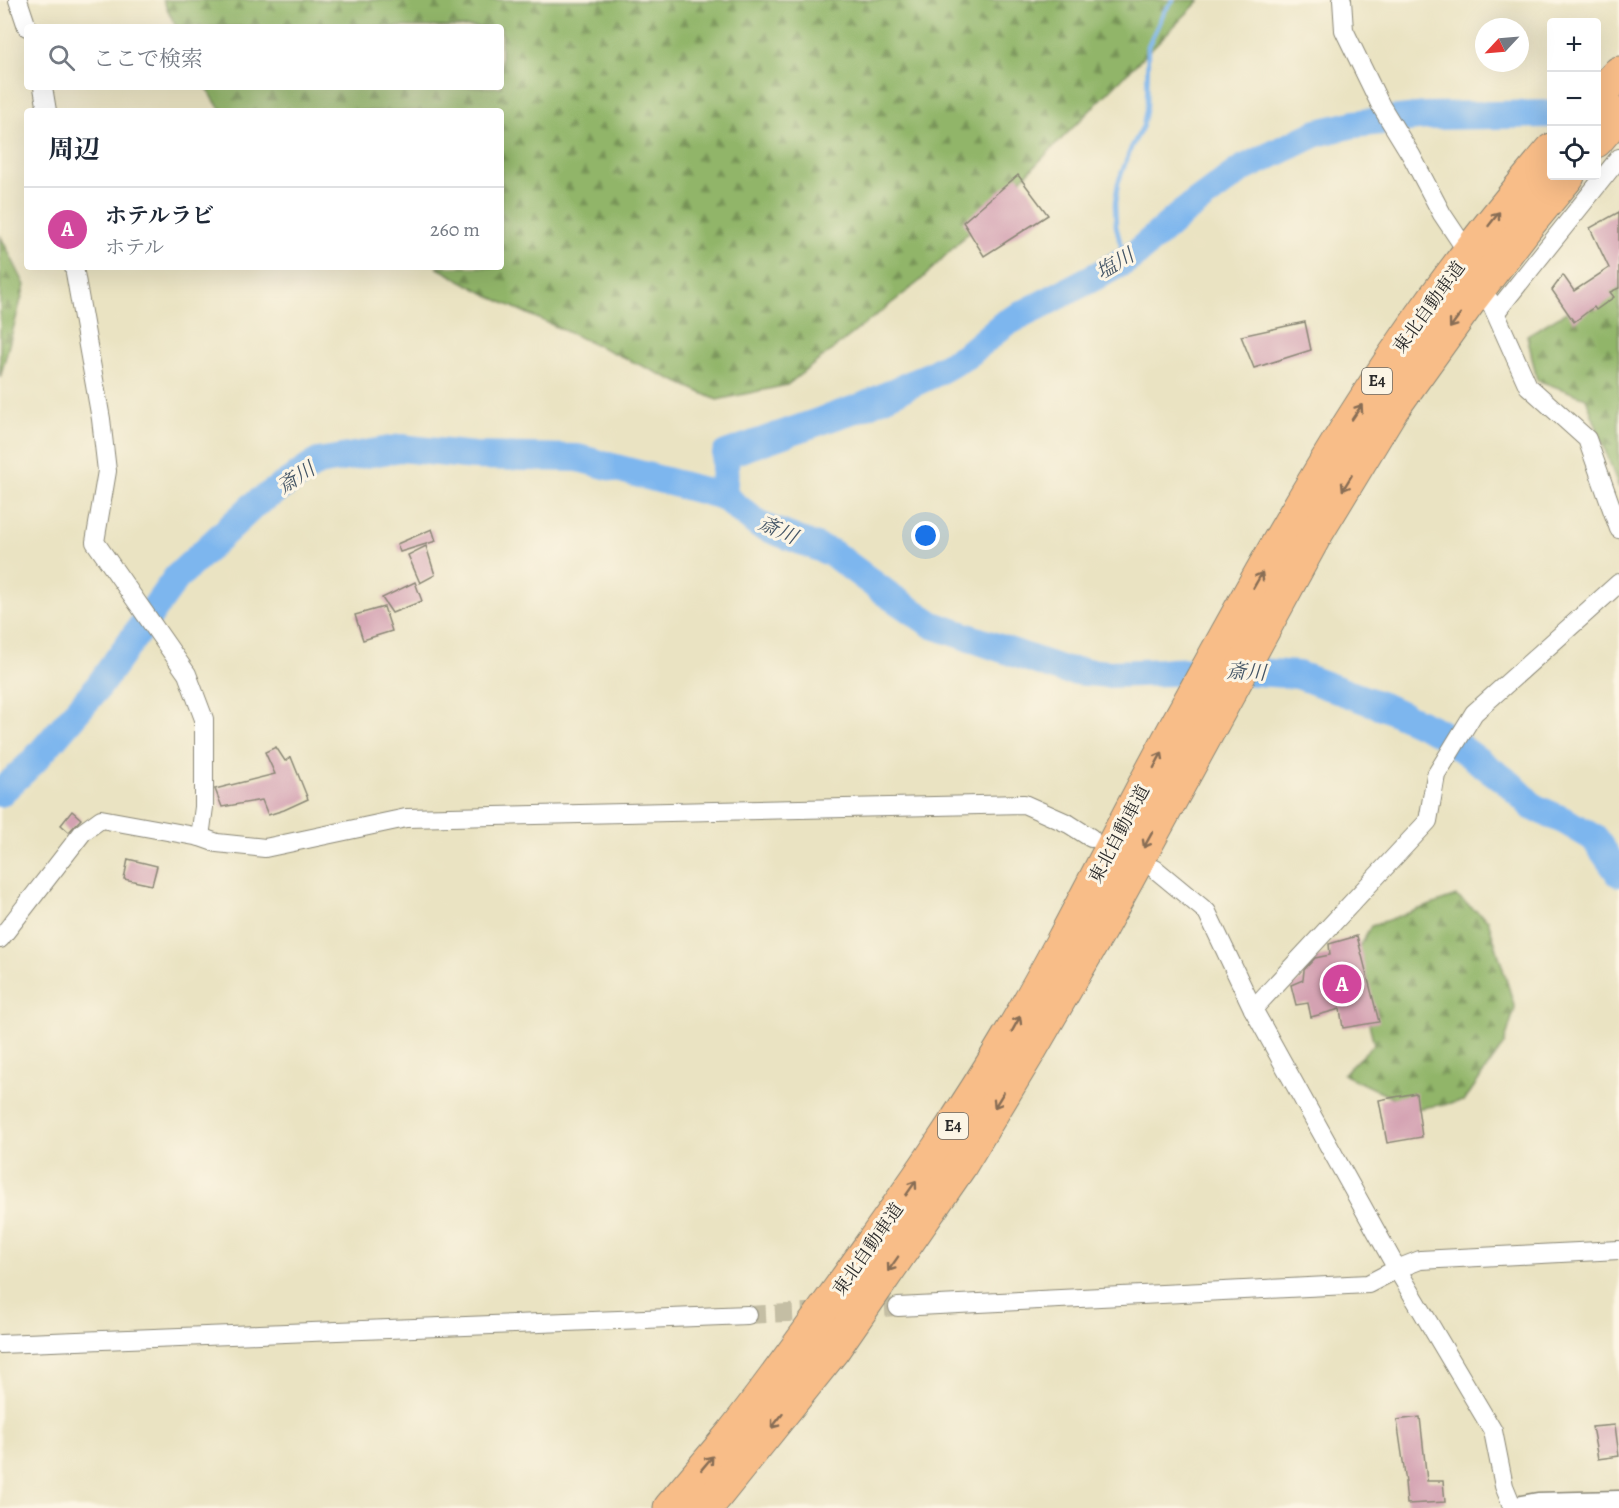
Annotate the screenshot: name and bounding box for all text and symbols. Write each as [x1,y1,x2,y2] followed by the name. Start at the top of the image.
[1475,18,1529,72] north arrow
[1547,18,1601,180] map controls
[1547,18,1601,72] button: +
[24,24,504,90] search box
[45,41,78,74] icon: search
[93,44,203,74] text: ここで検索
[1547,72,1601,126] button: −
[1547,126,1601,180] button: locate
[48,132,100,167] text: 周辺
[105,201,214,231] text: ホテルラビ
[1488,212,1501,228] one-way arrow
[61,216,74,243] text: A
[430,216,480,243] text: 260 m
[105,234,164,261] text: ホテル
[1091,241,1141,286] water label: 塩川
[1388,256,1470,358] street label: 東北自動車道
[1449,313,1461,329] one-way arrow
[1362,368,1392,394] road number: E4
[1351,404,1363,421] one-way arrow
[272,455,322,500] water label: 斎川
[1340,474,1352,491] one-way arrow
[754,510,804,551] water label: 斎川
[911,521,940,550] your location
[1252,572,1264,589] one-way arrow
[1225,657,1269,687] water label: 斎川
[1152,752,1164,769] one-way arrow
[1083,781,1155,887] street label: 東北自動車道
[1142,831,1154,848] one-way arrow
[1322,962,1362,1006] pin: A
[1010,1016,1022,1033] one-way arrow
[993,1091,1005,1108] one-way arrow
[938,1113,968,1139] road number: E4
[905,1181,917,1197] one-way arrow
[827,1198,909,1300] street label: 東北自動車道
[887,1255,899,1271] one-way arrow
[771,1412,784,1428] one-way arrow
[701,1455,714,1471] one-way arrow

